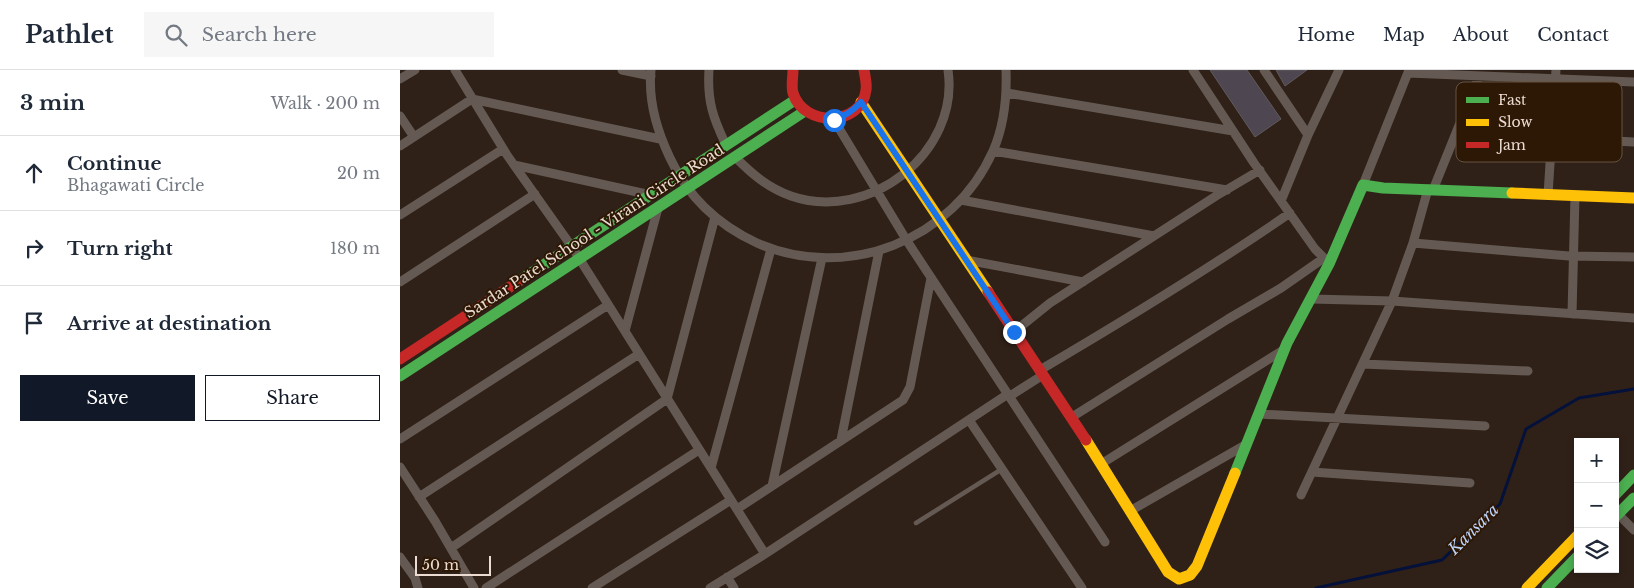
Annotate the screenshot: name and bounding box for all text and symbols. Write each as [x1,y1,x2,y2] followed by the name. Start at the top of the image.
[144,12,494,57] search box
[25,20,114,49] text: Pathlet
[162,21,190,49] icon: search
[202,23,317,46] text: Search here
[1297,24,1355,46] text: Home
[1383,24,1425,46] text: Map
[1453,24,1509,46] text: About
[1537,24,1609,46] text: Contact
[1456,82,1622,162] legend
[20,90,85,116] text: 3 min
[1498,91,1527,109] text: Fast
[271,93,380,113] text: Walk · 200 m
[823,109,846,132] route start
[1498,113,1532,131] text: Slow
[1496,136,1526,154] text: Jam
[461,140,727,322] street label: Sardar Patel School - Virani Circle Road
[67,152,162,175] text: Continue
[20,159,48,187] icon: ahead
[337,163,380,183] text: 20 m
[67,175,204,195] text: Bhagawati Circle
[20,234,48,262] icon: right
[67,237,173,260] text: Turn right
[330,238,380,258] text: 180 m
[20,309,48,337] icon: arrive
[67,312,271,335] text: Arrive at destination
[1003,321,1026,344] route end
[20,375,195,421] button: Save
[205,375,380,421] button: Share
[1574,438,1619,573] map controls
[1574,438,1619,483] button: +
[1574,483,1619,528] button: −
[1443,499,1503,559] water label: Kansara
[1574,528,1619,573] button: layers
[415,553,491,576] scale bar
[422,556,459,574] text: 50 m

